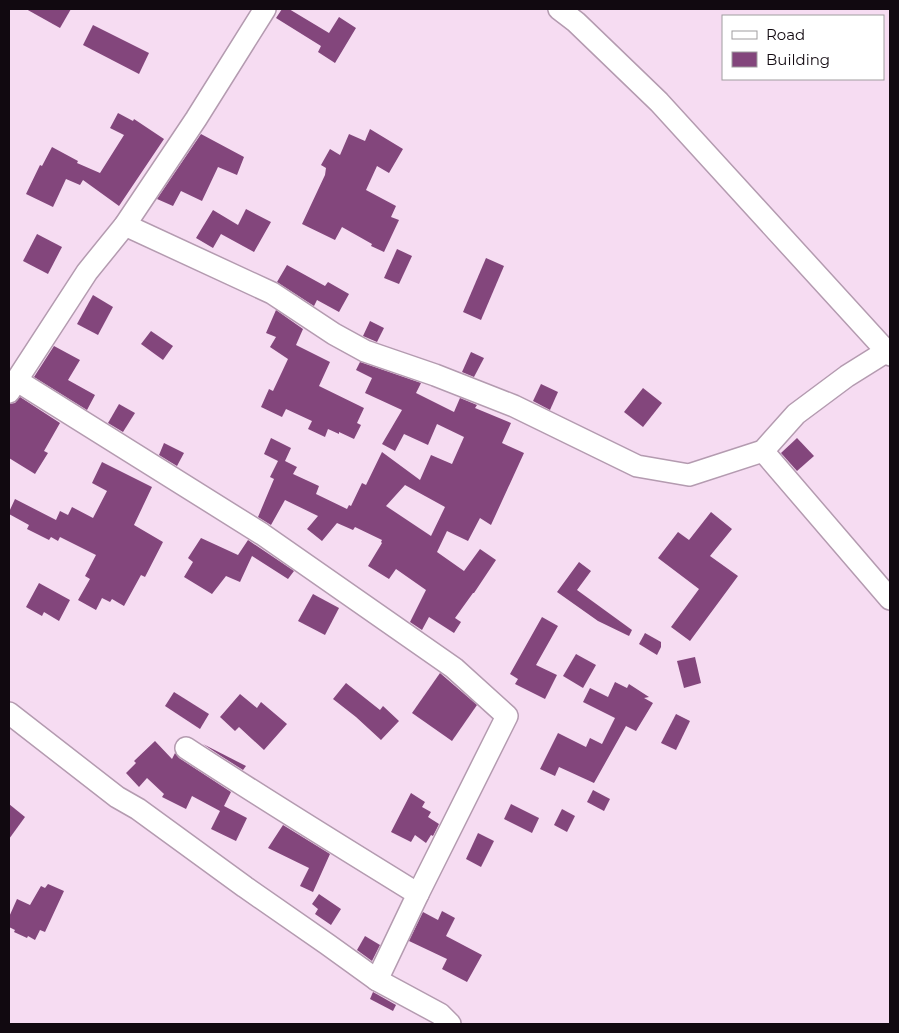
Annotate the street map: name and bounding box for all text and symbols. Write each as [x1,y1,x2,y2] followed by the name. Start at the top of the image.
[722,15,884,80] legend
[766,25,805,44] text: Road
[766,50,830,69] text: Building

